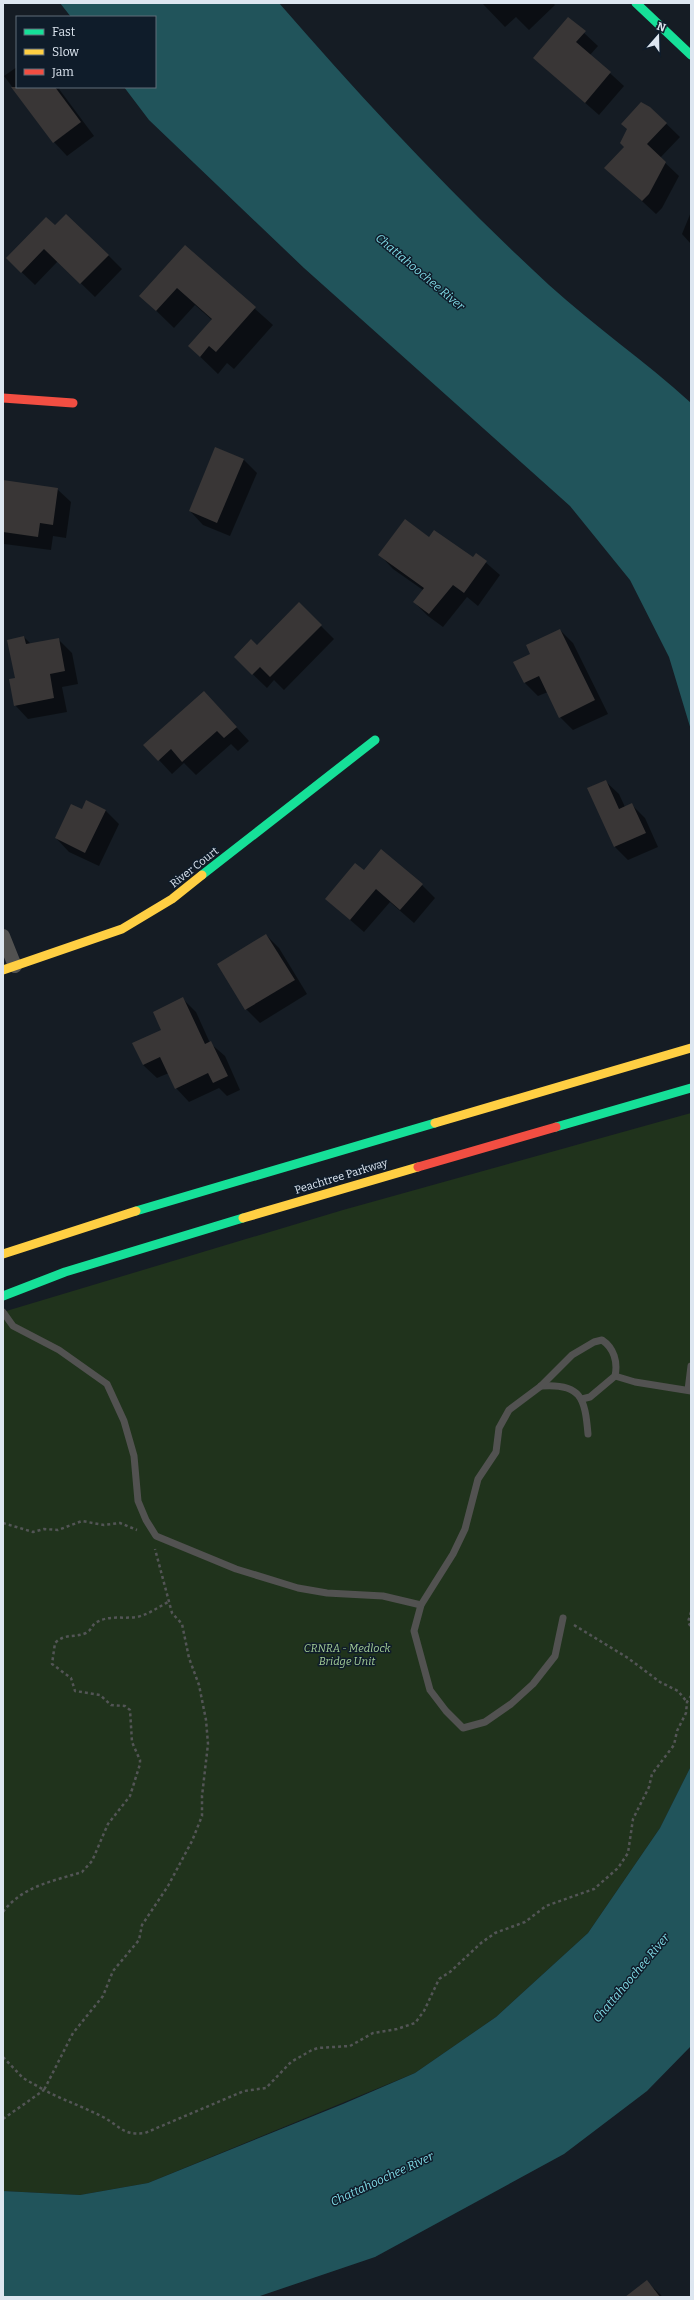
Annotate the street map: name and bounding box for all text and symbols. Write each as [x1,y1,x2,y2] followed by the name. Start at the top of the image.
[16,16,156,88] legend
[638,16,678,56] north arrow
[655,20,668,35] text: N
[52,25,76,39] text: Fast
[52,45,79,59] text: Slow
[51,65,74,79] text: Jam
[373,231,468,314] water label: Chattahoochee River
[168,845,221,890] street label: River Court
[293,1156,389,1197] street label: Peachtree Parkway
[304,1642,391,1668] park label: CRNRA - Medlock Bridge Unit
[590,1930,673,2025] water label: Chattahoochee River
[328,2149,437,2209] water label: Chattahoochee River

